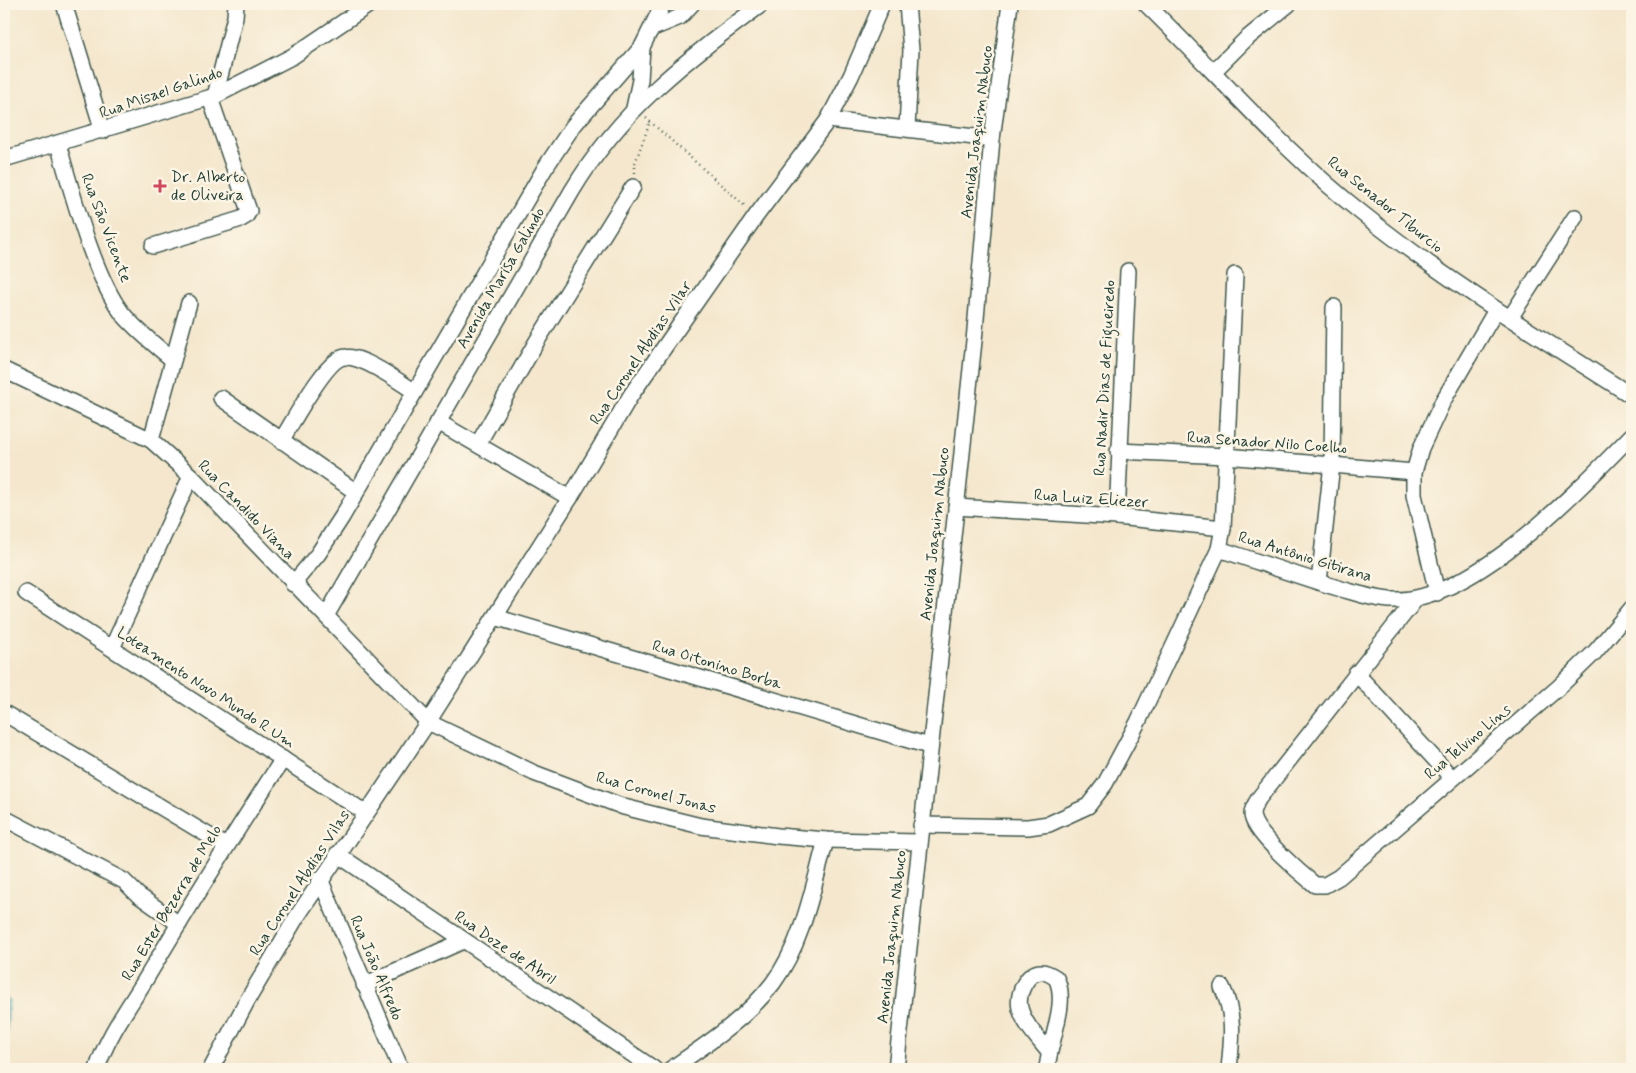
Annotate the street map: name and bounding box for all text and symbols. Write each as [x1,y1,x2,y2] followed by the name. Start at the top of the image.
[956,44,998,220] street label: Avenida Joaquim Nabuco
[97,62,226,124] street label: Rua Misael Galindo
[1323,152,1447,258] street label: Rua Senador Tiburcio
[171,167,245,206] place label: Dr. Alberto de Oliveira
[76,171,136,286] street label: Rua São Vicente
[153,179,167,193] marker: Dr. Alberto de Oliveira
[452,203,550,352] street label: Avenida Marisa Galindo
[585,277,697,429] street label: Rua Coronel Abdias Vilar
[1089,279,1122,477] street label: Rua Nadir Dias de Figueiredo
[1186,427,1348,459] street label: Rua Senador Nilo Coelho
[915,446,955,622] street label: Avenida Joaquim Nabuco
[193,455,299,565] street label: Rua Candido Viana
[1033,485,1149,514] street label: Rua Luiz Eliezer
[1236,527,1375,587] street label: Rua Antônio Gitirana
[113,622,299,754] street label: Loteamento Novo Mundo R Um
[650,635,785,695] street label: Rua Oitonino Borba
[1420,700,1516,784] street label: Rua Telvino Lins
[594,767,718,819] street label: Rua Coronel Jonas
[245,806,355,960] street label: Rua Coronel Abdias Vilas
[117,821,227,985] street label: Rua Ester Bezerra de Melo
[872,849,912,1025] street label: Avenida Joaquim Nabuco
[450,906,560,990] street label: Rua Doze de Abril
[344,912,408,1024] street label: Rua João Alfredo

